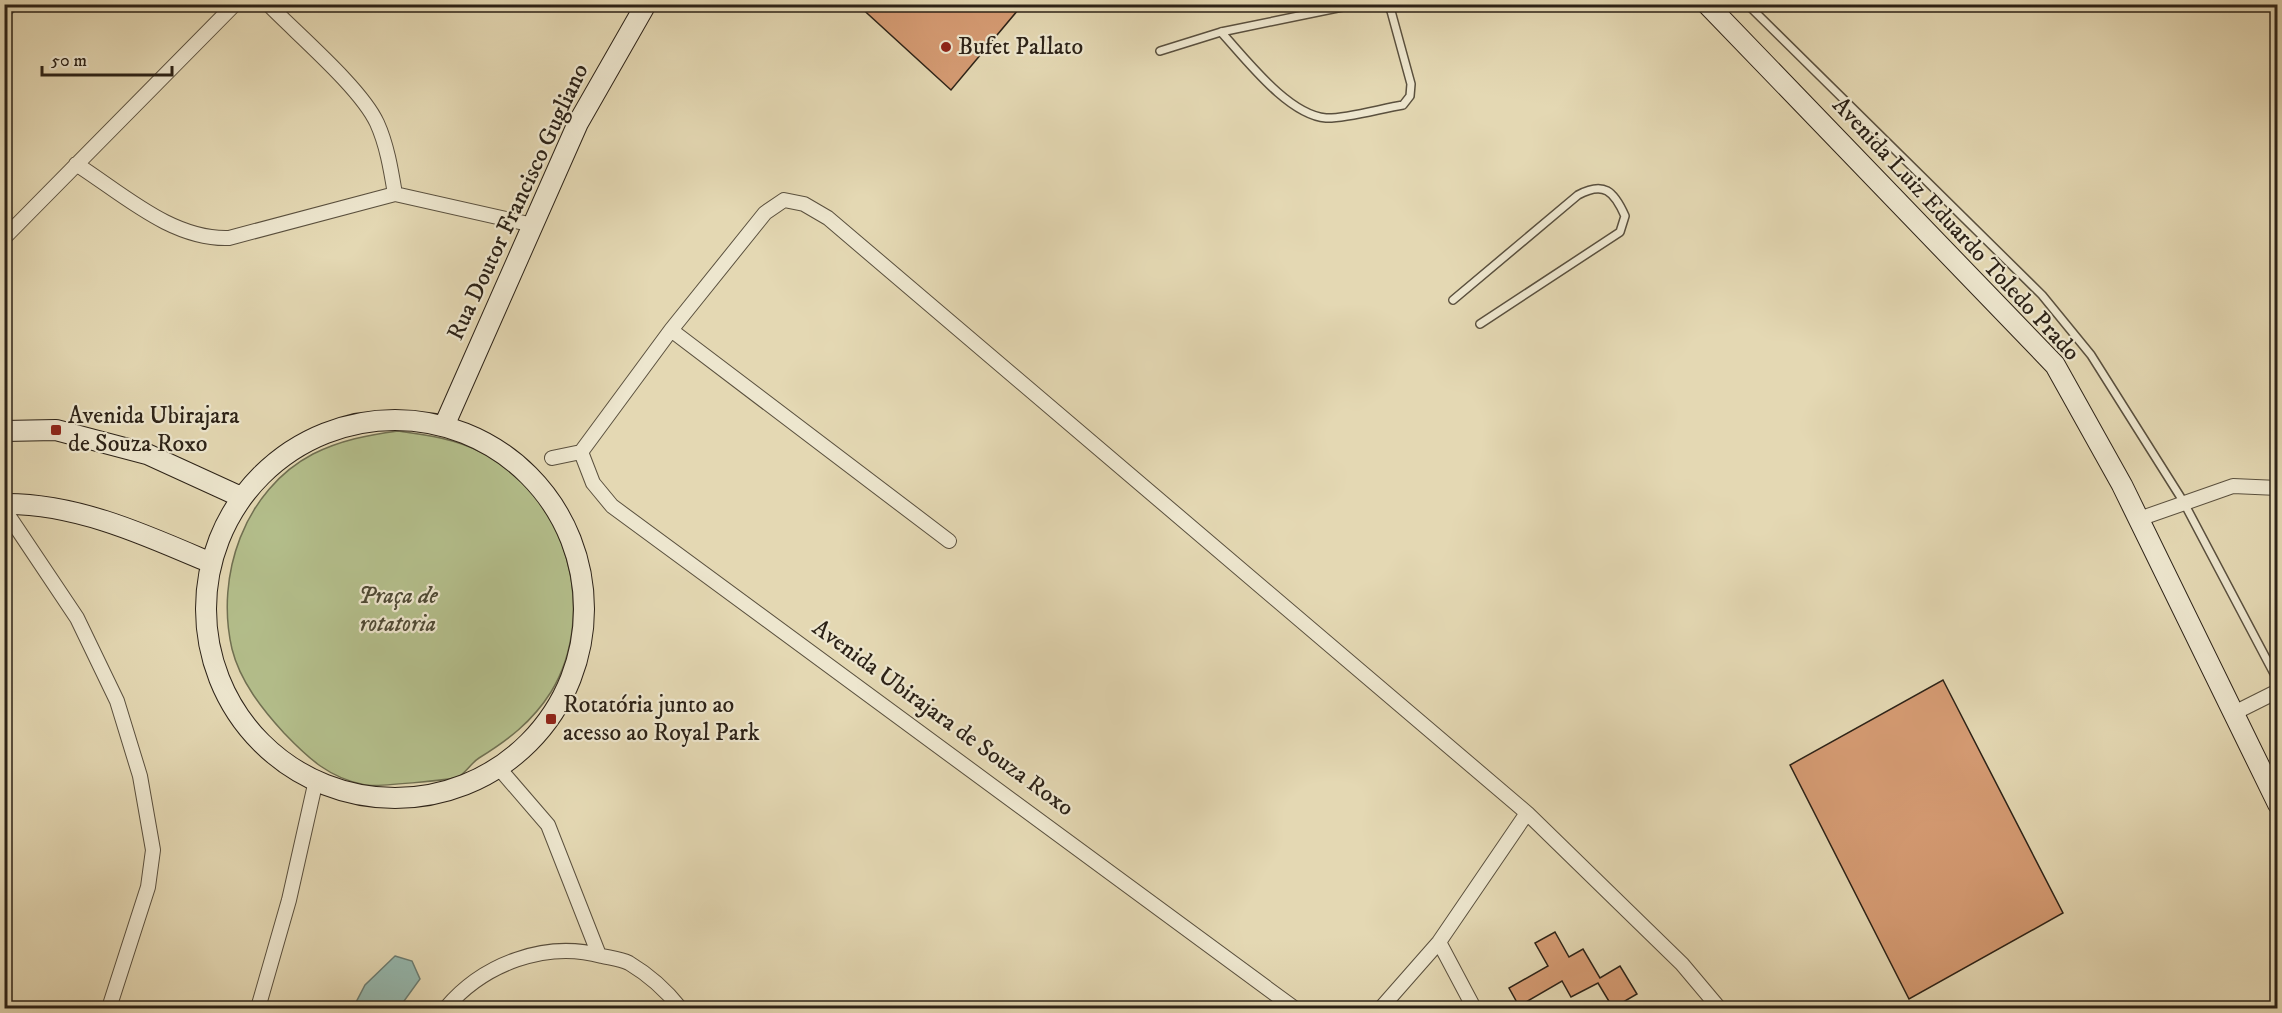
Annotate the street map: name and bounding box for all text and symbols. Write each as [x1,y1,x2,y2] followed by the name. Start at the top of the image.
[958,32,1083,62] place label: Bufet Pallato
[42,39,172,77] scale bar
[939,40,953,54] marker: Bufet Pallato
[51,50,87,72] text: 50 m
[441,59,595,345] street label: Rua Doutor Francisco Gugliano
[1826,91,2086,367] street label: Avenida Luiz Eduardo Toledo Prado
[68,401,240,459] place label: Avenida Ubirajara de Souza Roxo
[49,423,63,437] marker: Avenida Ubirajara de Souza Roxo
[358,581,439,639] park label: Praça de rotatoria
[806,613,1080,823] street label: Avenida Ubirajara de Souza Roxo
[563,690,760,748] place label: Rotatória junto ao acesso ao Royal Park
[544,712,558,726] marker: Rotatória junto ao acesso ao Royal Park

